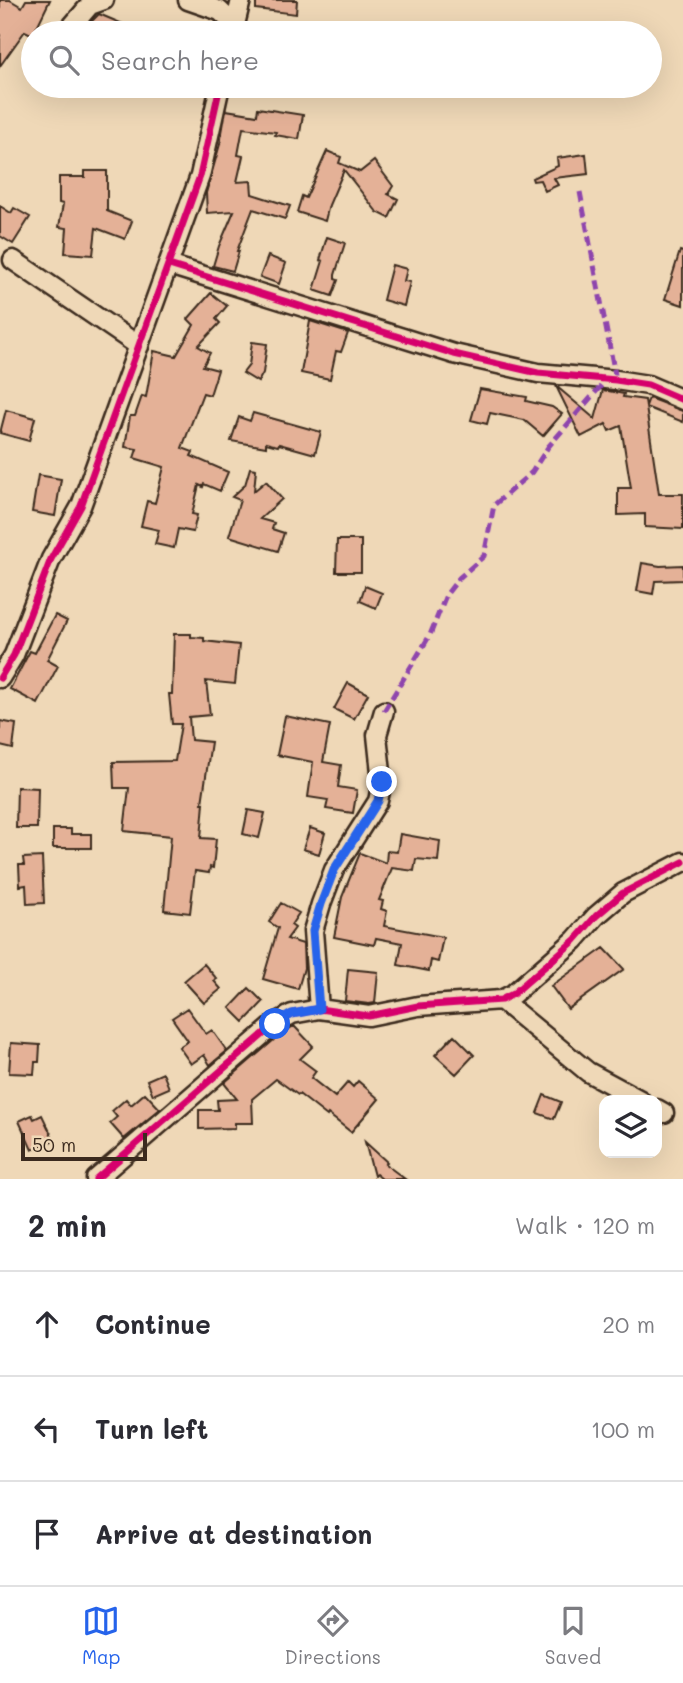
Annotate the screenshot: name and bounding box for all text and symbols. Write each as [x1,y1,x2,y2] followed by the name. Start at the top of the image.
[21,21,662,98] search box
[45,41,83,79] icon: search
[101,43,259,77] text: Search here
[366,766,397,797] route end
[259,1008,290,1039] route start
[599,1095,662,1158] map controls
[599,1095,662,1158] button: layers
[21,1130,147,1162] scale bar
[32,1132,76,1157] text: 50 m
[28,1205,107,1245] text: 2 min
[515,1210,655,1240] text: Walk · 120 m
[28,1305,66,1343] icon: ahead
[95,1307,211,1341] text: Continue
[602,1309,655,1339] text: 20 m
[28,1410,66,1448] icon: left
[95,1412,208,1446] text: Turn left
[591,1414,655,1444] text: 100 m
[28,1515,66,1553] icon: arrive
[95,1517,372,1551] text: Arrive at destination
[82,1602,121,1669] tab: Map
[284,1602,381,1669] tab: Directions
[545,1602,601,1669] tab: Saved

